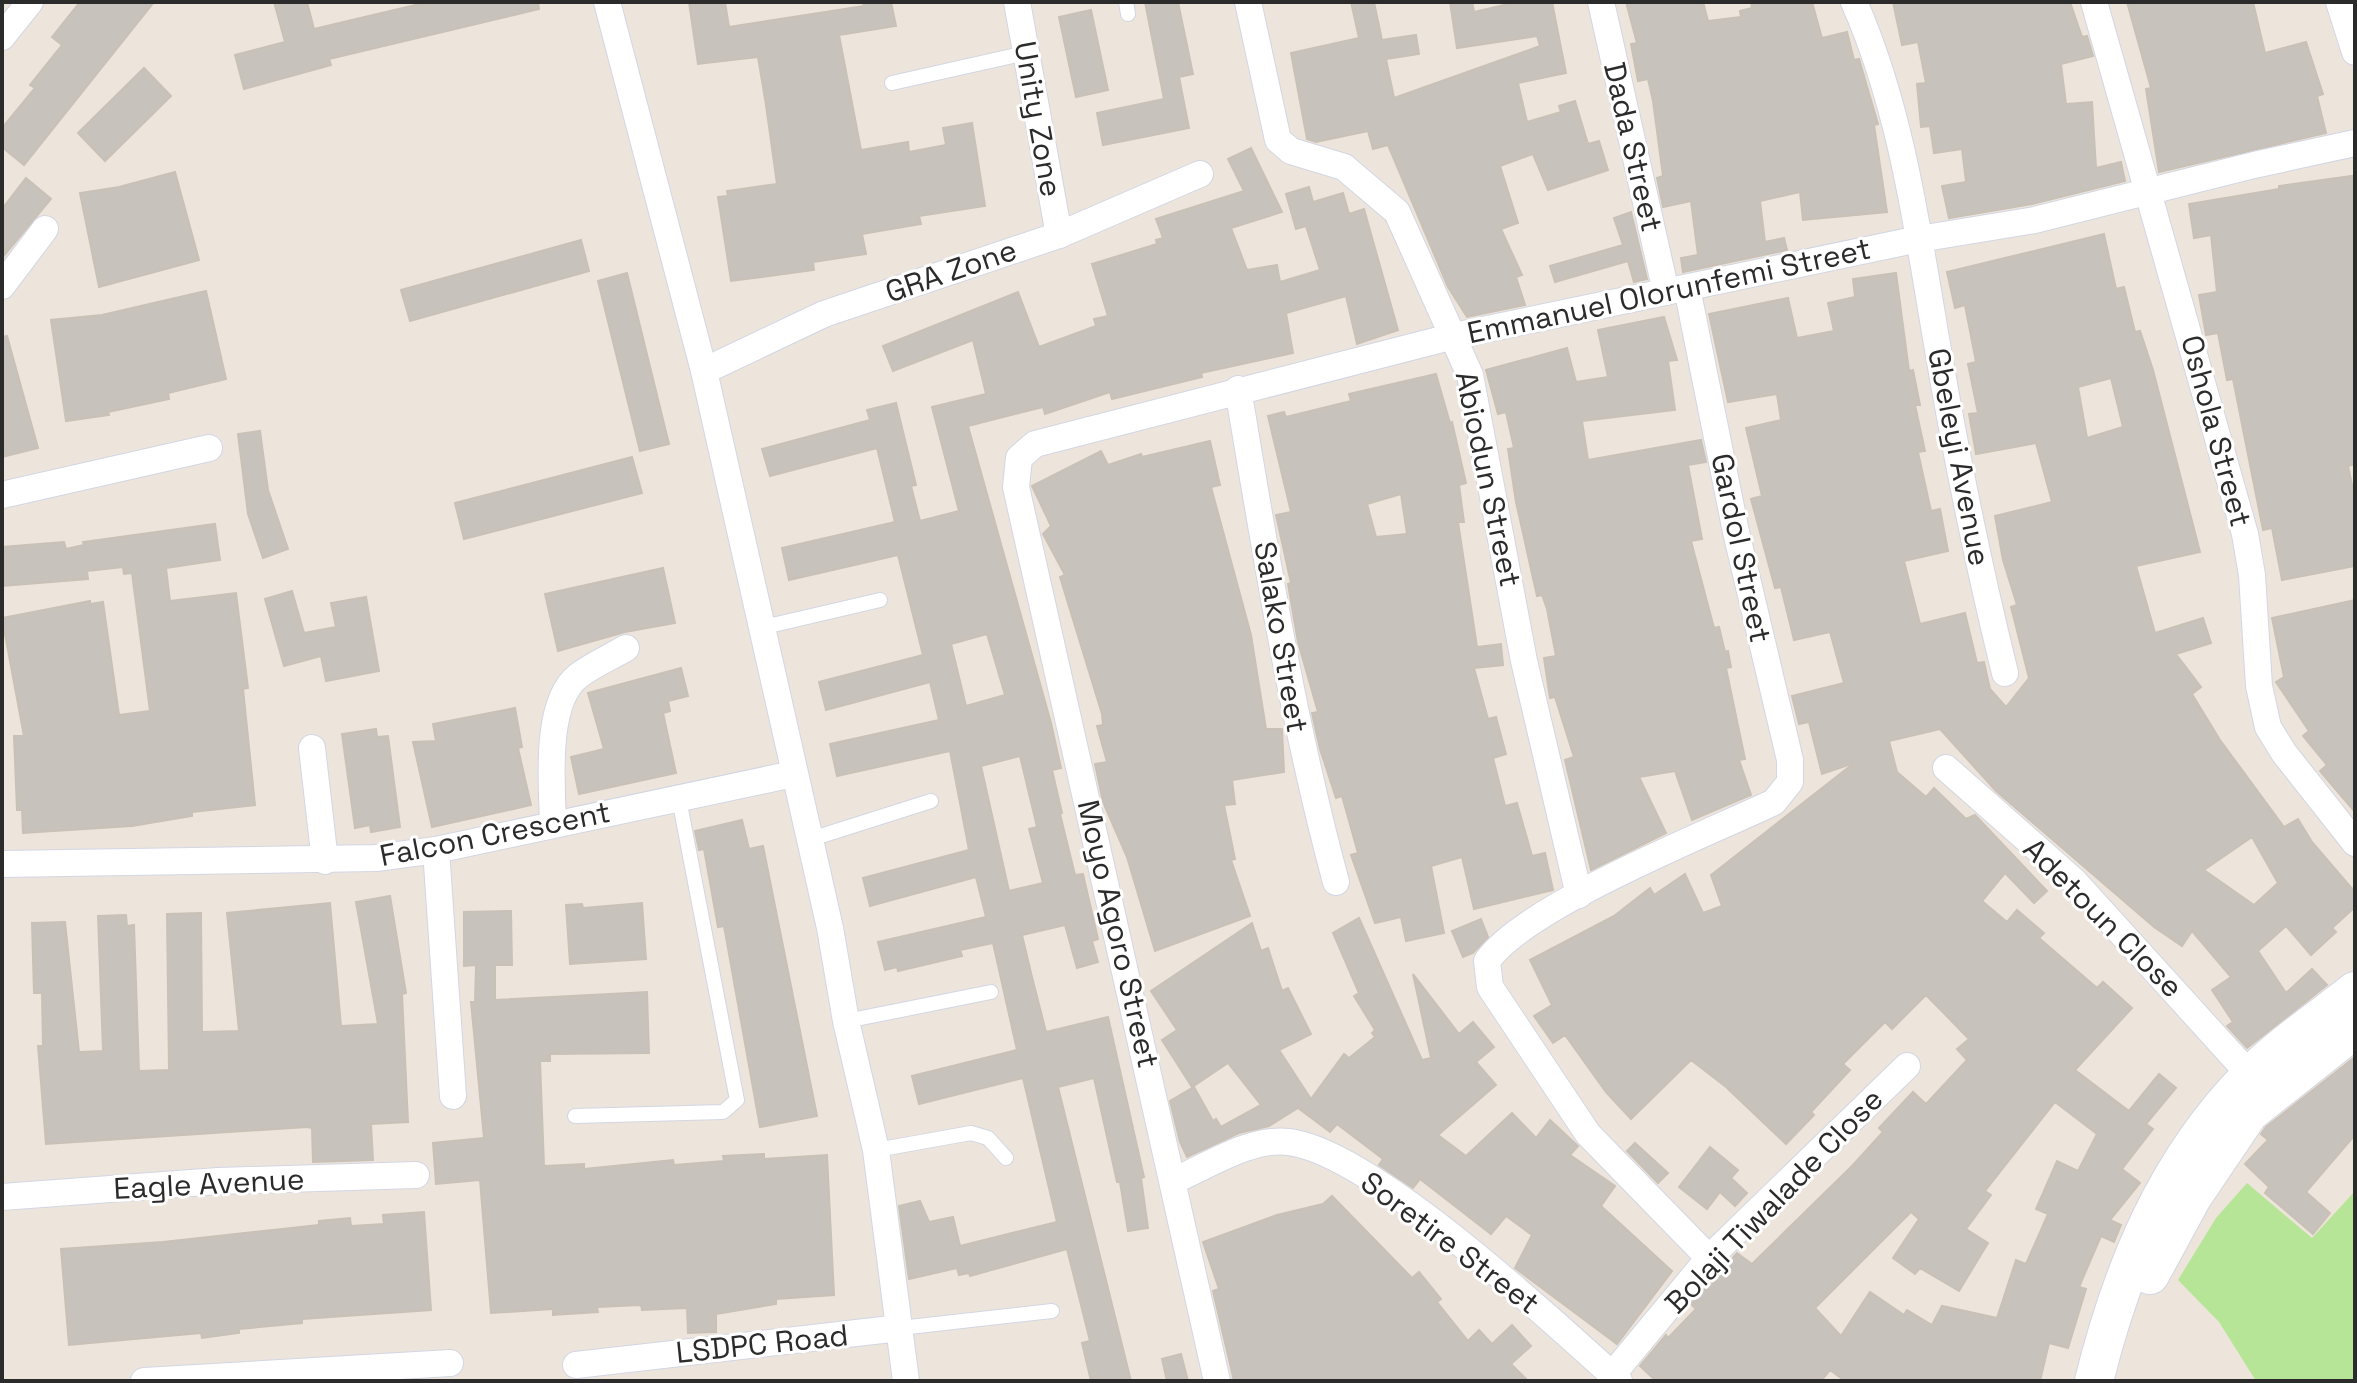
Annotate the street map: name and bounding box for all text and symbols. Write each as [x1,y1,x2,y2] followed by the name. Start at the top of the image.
[1006,38,1071,200] street label: Unity Zone
[1595,58,1672,235] street label: Dada Street
[1464,229,1874,352] street label: Emmanuel Olorunfemi Street
[880,230,1022,311] street label: GRA Zone
[2172,331,2261,531] street label: Oshola Street
[1919,345,2000,569] street label: Gbeleyi Avenue
[1447,367,1530,590] street label: Abiodun Street
[1702,450,1781,646] street label: Gardol Street
[1245,538,1317,736] street label: Salako Street
[376,792,614,875] street label: Falcon Crescent
[1069,796,1168,1072] street label: Moyo Agoro Street
[2015,829,2192,1006] street label: Adetoun Close
[1656,1080,1891,1321] street label: Bolaji Tiwalade Close
[112,1159,306,1208] street label: Eagle Avenue
[1353,1163,1547,1323] street label: Soretire Street
[674,1315,850,1372] street label: LSDPC Road

